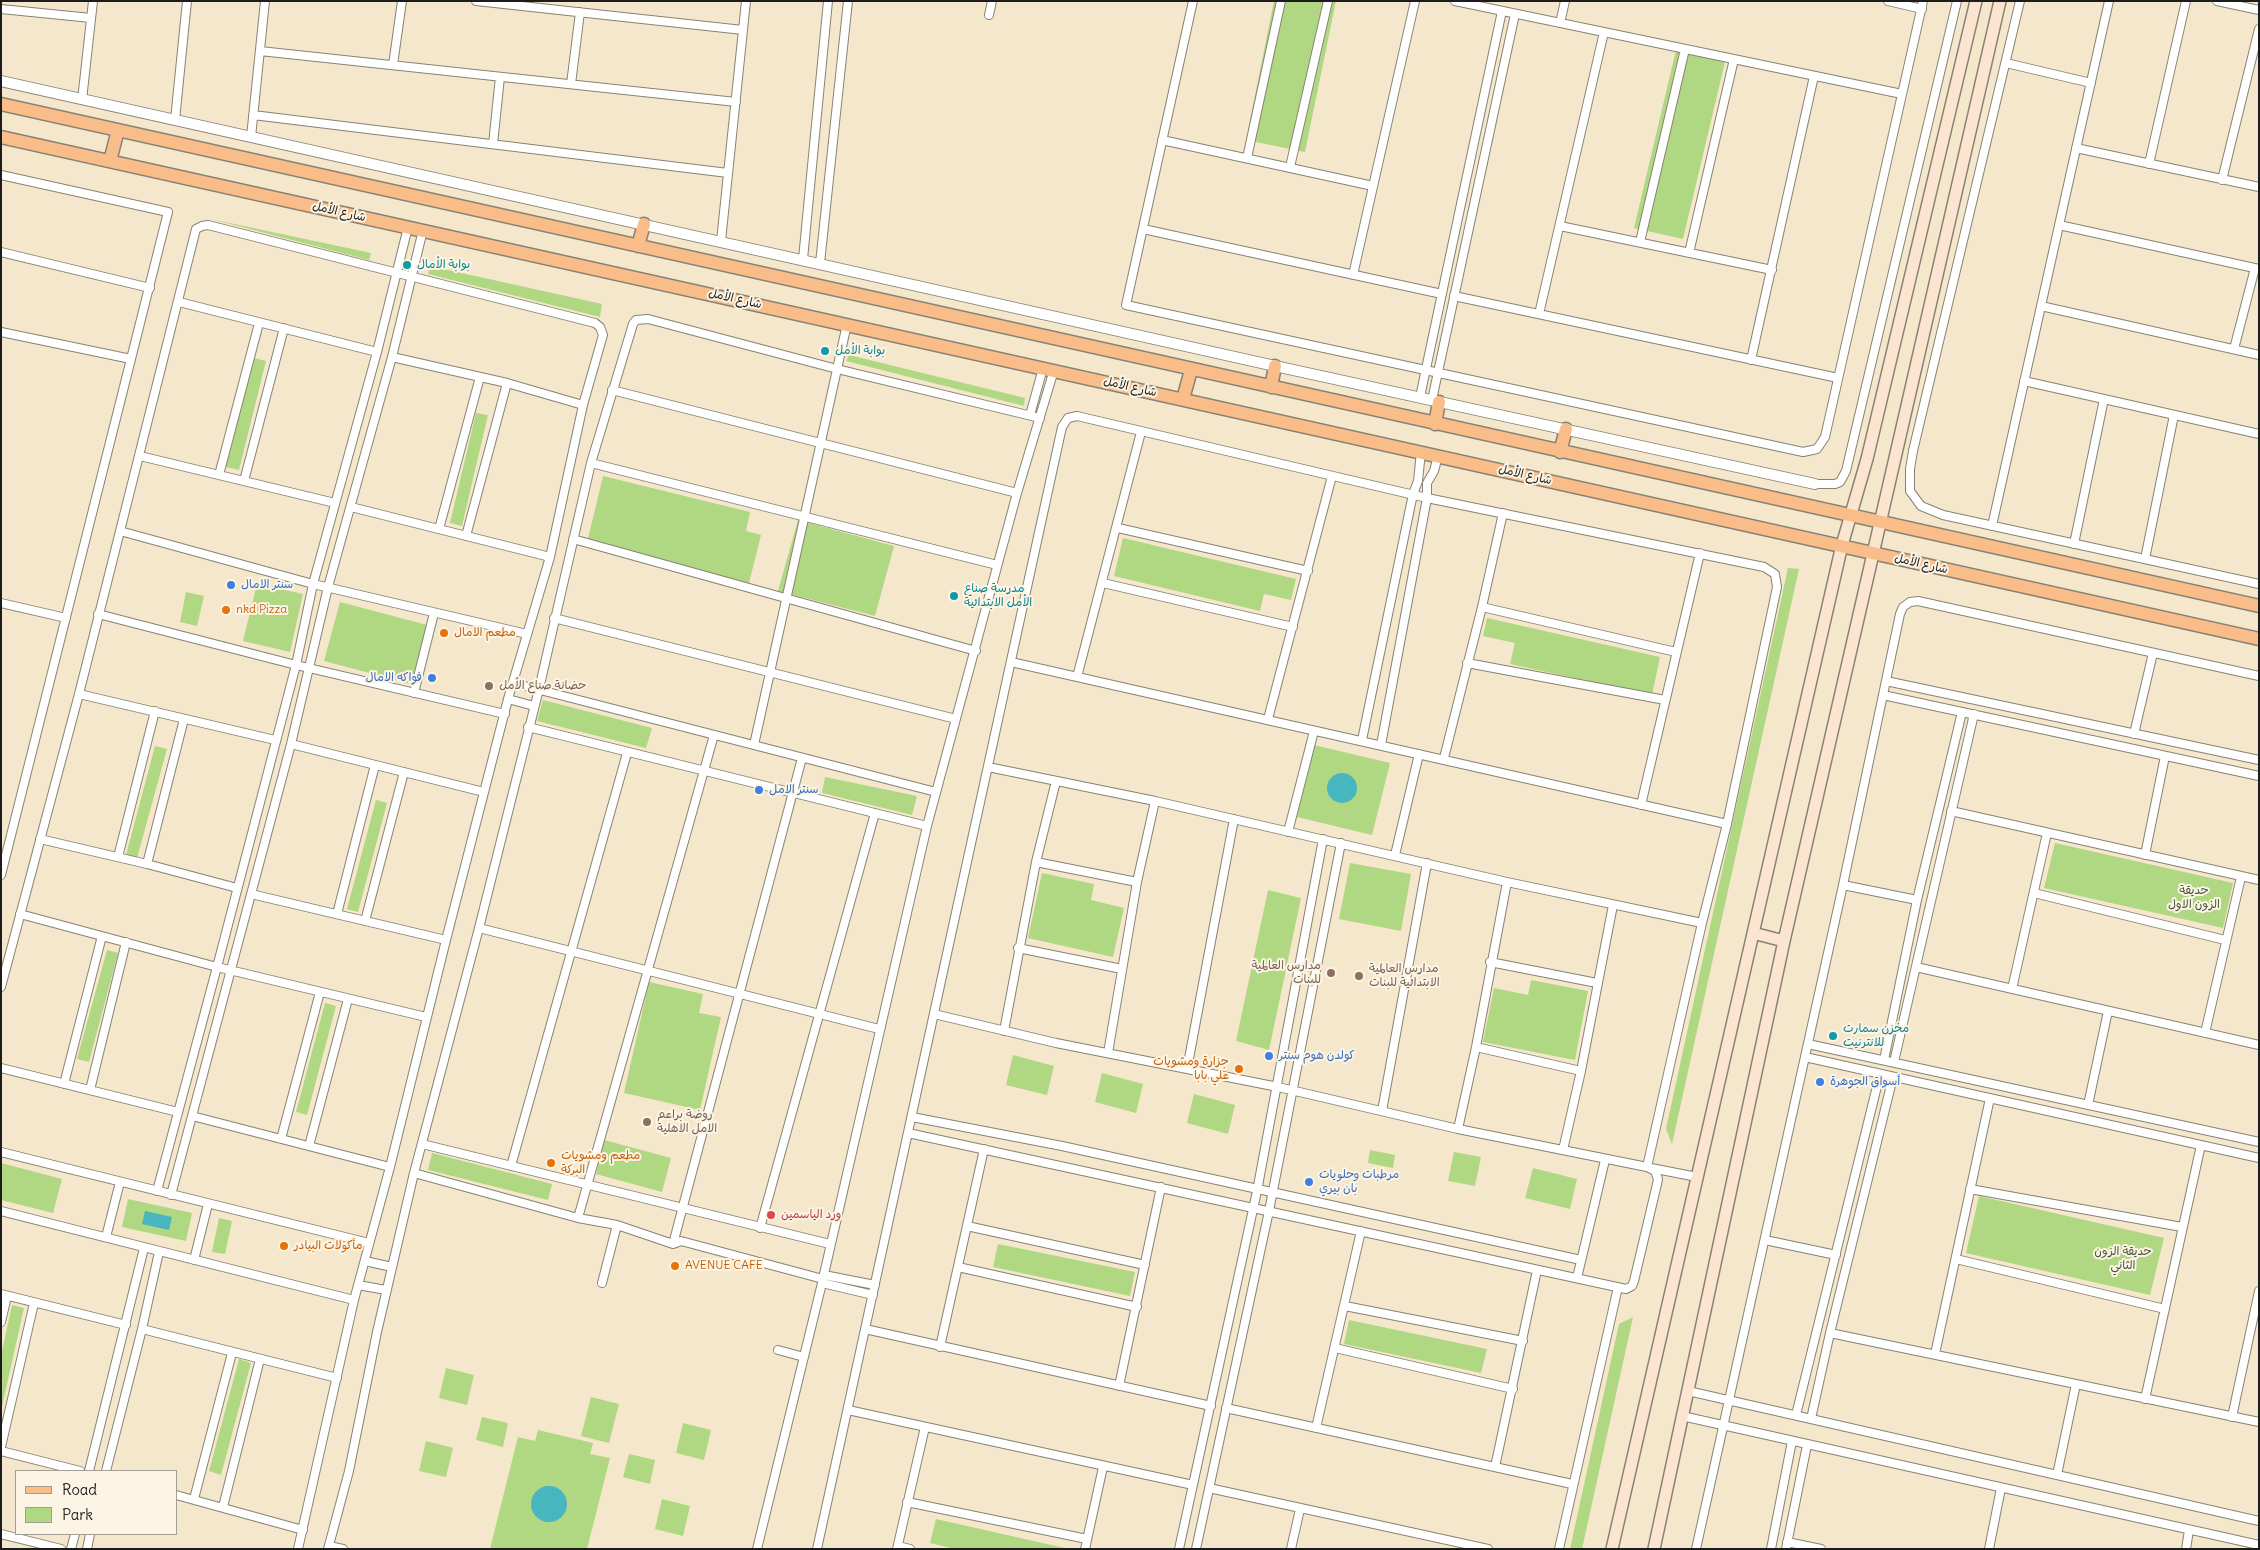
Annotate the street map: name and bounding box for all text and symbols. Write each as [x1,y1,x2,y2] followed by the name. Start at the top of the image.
[311,199,367,225] street label: شارع الأمل
[417,258,470,272] place label: بوابة الأمال
[401,259,413,271] marker: بوابة الأمال
[707,286,763,312] street label: شارع الأمل
[835,344,885,358] place label: بوابة الأمل
[819,345,831,357] marker: بوابة الأمل
[1102,374,1158,400] street label: شارع الأمل
[1497,462,1553,488] street label: شارع الأمل
[1893,551,1949,577] street label: شارع الأمل
[241,578,293,592] place label: سنتر الامال
[225,579,237,591] marker: سنتر الامال
[964,582,1032,610] place label: مدرسة صناع الأمل الابتدائية
[948,590,960,602] marker: مدرسة صناع الأمل الابتدائية
[236,603,287,617] place label: nkd Pizza
[220,604,232,616] marker: nkd Pizza
[454,626,516,640] place label: مطعم الامال
[438,627,450,639] marker: مطعم الامال
[365,671,422,685] place label: فواكه الامال
[426,672,438,684] marker: فواكه الامال
[499,679,587,693] place label: حضانة صناع الأمل
[483,680,495,692] marker: حضانة صناع الأمل
[769,783,819,797] place label: سنتر الامل
[753,784,765,796] marker: سنتر الامل
[2168,884,2220,912] park label: حديقة الزون الاول
[1251,959,1321,987] place label: مدارس العالمية للبنات
[1369,962,1440,990] place label: مدارس العالمية الابتدائية للبنات
[1325,967,1337,979] marker: مدارس العالمية للبنات
[1353,970,1365,982] marker: مدارس العالمية الابتدائية للبنات
[1843,1022,1909,1050] place label: مخزن سمارت للانترنيت
[1827,1030,1839,1042] marker: مخزن سمارت للانترنيت
[1279,1049,1355,1063] place label: كولدن هوم سنتر
[1263,1050,1275,1062] marker: كولدن هوم سنتر
[1153,1055,1229,1083] place label: جزارة ومشويات علي بابا
[1233,1063,1245,1075] marker: جزارة ومشويات علي بابا
[1830,1075,1900,1089] place label: أسواق الجوهرة
[1814,1076,1826,1088] marker: أسواق الجوهرة
[657,1108,717,1136] place label: روضة براعم الامل الاهلية
[641,1116,653,1128] marker: روضة براعم الامل الاهلية
[561,1149,640,1177] place label: مطعم ومشويات البركة
[545,1157,557,1169] marker: مطعم ومشويات البركة
[1319,1168,1399,1196] place label: مرطبات وحلويات بان بيري
[1303,1176,1315,1188] marker: مرطبات وحلويات بان بيري
[781,1208,841,1222] place label: ورد الياسمين
[765,1209,777,1221] marker: ورد الياسمين
[294,1239,363,1253] place label: مأكولات البيادر
[278,1240,290,1252] marker: مأكولات البيادر
[2094,1245,2152,1273] park label: حديقة الزون الثاني
[685,1259,763,1273] place label: AVENUE CAFE
[669,1260,681,1272] marker: AVENUE CAFE
[15,1470,178,1535] legend
[62,1480,97,1499] text: Road
[62,1505,93,1524] text: Park

